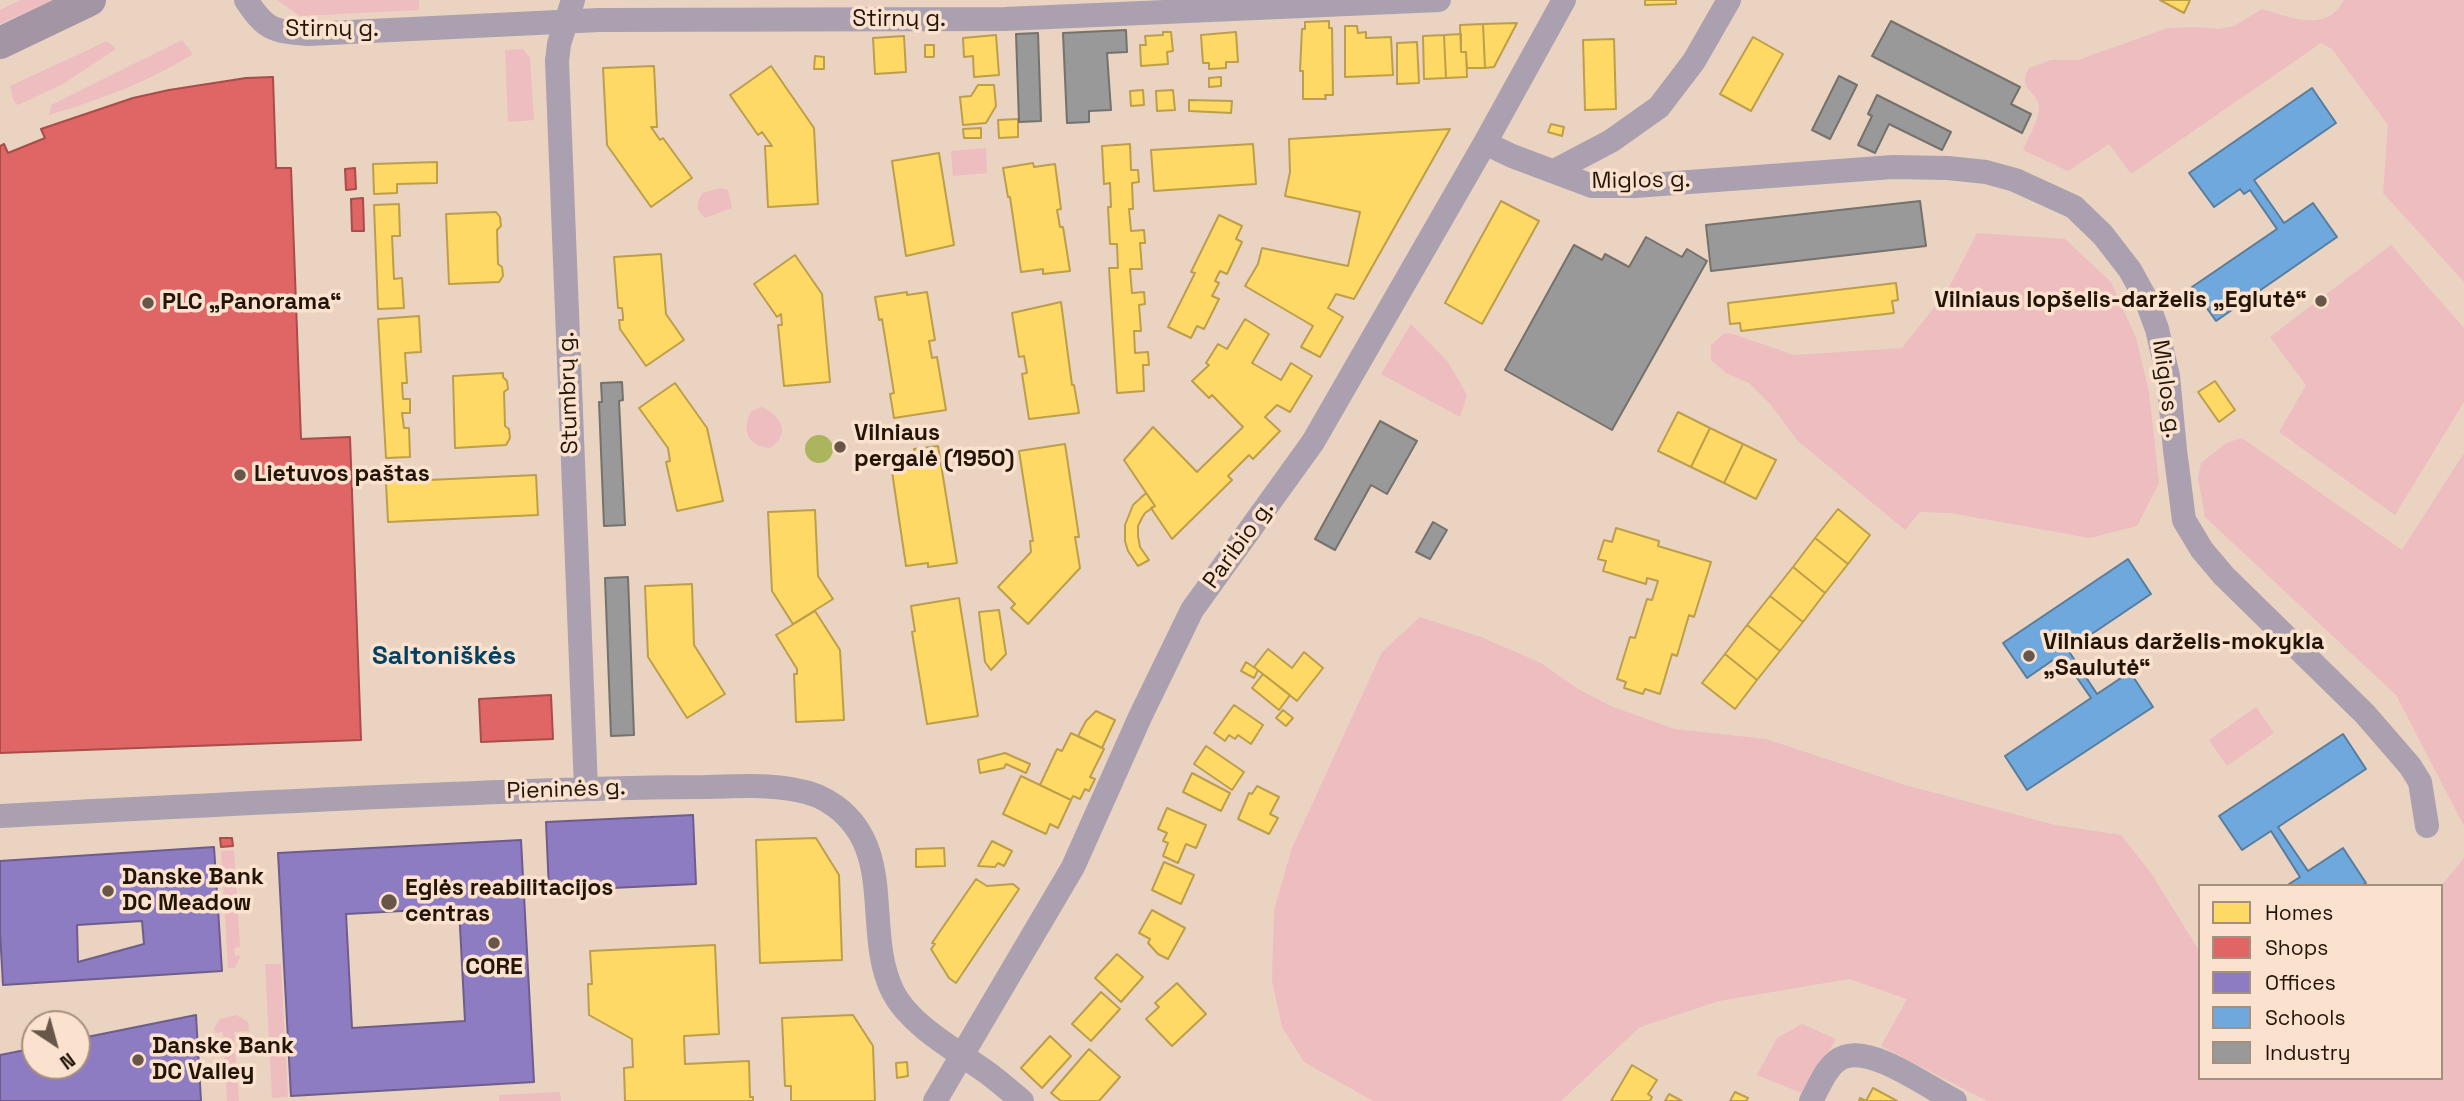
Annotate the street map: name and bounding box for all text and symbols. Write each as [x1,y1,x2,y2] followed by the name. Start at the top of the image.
[852,6,946,34] street label: Stirnų g.
[285,16,379,44] street label: Stirnų g.
[1591,166,1691,196] street label: Miglos g.
[1934,287,2307,315] place label: Vilniaus lopšelis-darželis „Eglutė“
[162,289,342,317] place label: PLC „Panorama“
[2313,293,2329,309] marker: Vilniaus lopšelis-darželis „Eglutė“
[140,295,156,311] marker: PLC „Panorama“
[553,331,585,455] street label: Stumbrų g.
[2145,338,2187,440] street label: Miglos g.
[854,420,1014,474] place label: Vilniaus pergalė (1950)
[832,439,848,455] marker: Vilniaus pergalė (1950)
[254,461,430,489] place label: Lietuvos paštas
[232,467,248,483] marker: Lietuvos paštas
[1198,496,1280,594] street label: Paribio g.
[2043,629,2324,683] place label: Vilniaus darželis-mokykla „Saulutė“
[372,641,516,673] district label: Saltoniškės
[2021,648,2037,664] marker: Vilniaus darželis-mokykla „Saulutė“
[506,774,626,806] street label: Pieninės g.
[122,864,264,918] place label: Danske Bank DC Meadow
[405,875,613,929] place label: Eglės reabilitacijos centras
[100,883,116,899] marker: Danske Bank DC Meadow
[2198,884,2443,1080] legend
[379,892,399,912] marker: Eglės reabilitacijos centras
[2265,899,2333,926] text: Homes
[2265,934,2328,961] text: Shops
[486,935,502,951] marker: CORE
[465,954,523,982] place label: CORE
[2265,969,2336,996] text: Offices
[2265,1004,2345,1031] text: Schools
[21,1010,91,1080] north arrow
[152,1033,294,1087] place label: Danske Bank DC Valley
[2265,1039,2351,1066] text: Industry
[55,1047,80,1075] text: N
[130,1052,146,1068] marker: Danske Bank DC Valley

